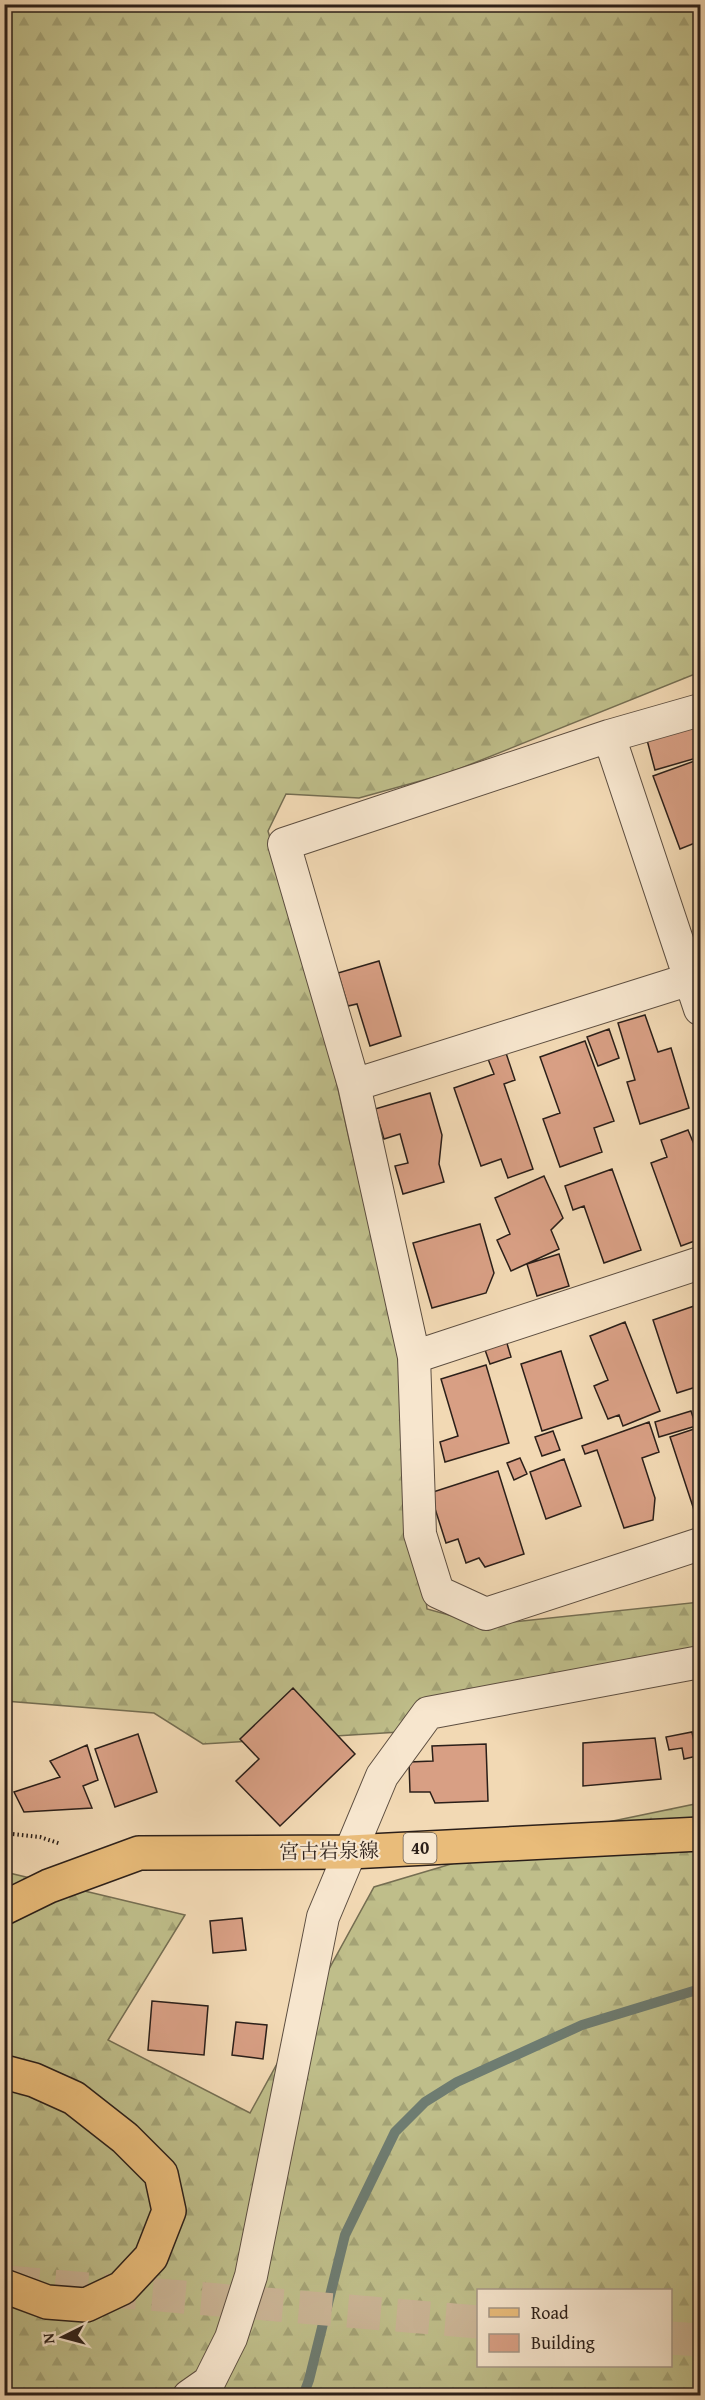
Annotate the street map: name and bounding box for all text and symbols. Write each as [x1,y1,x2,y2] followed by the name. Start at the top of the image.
[404,1833,436,1863] road number: 40
[279,1835,379,1866] street label: 宮古岩泉線
[477,2289,672,2367] legend
[531,2299,569,2326] text: Road
[33,2307,93,2367] north arrow
[531,2329,595,2356] text: Building
[36,2332,61,2345] text: N

